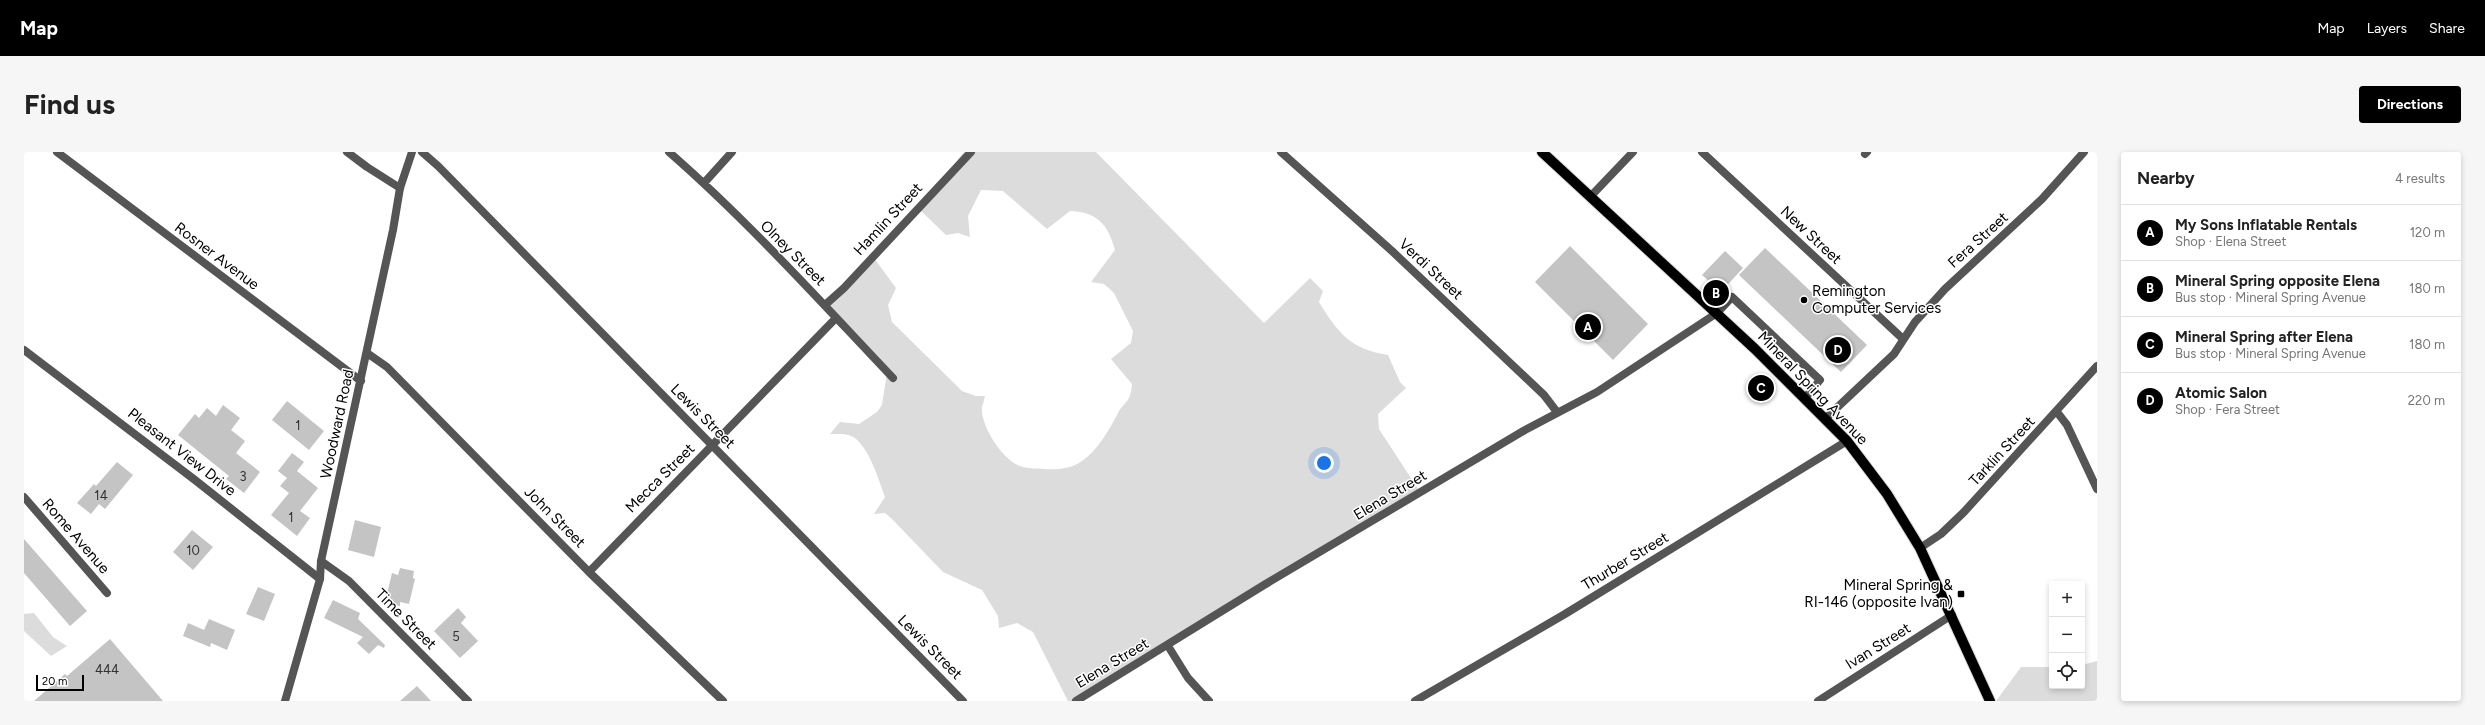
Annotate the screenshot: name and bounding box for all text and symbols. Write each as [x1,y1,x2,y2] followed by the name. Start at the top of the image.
[20,17,58,40] text: Map
[2317,20,2345,37] text: Map
[2367,20,2407,37] text: Layers
[2429,20,2465,37] text: Share
[2359,86,2461,123] button: Directions
[24,87,115,121] text: Find us
[2137,168,2195,188] text: Nearby
[2395,171,2445,186] text: 4 results
[850,179,926,259] street label: Hamlin Street
[1777,202,1846,268] street label: New Street
[1944,208,2012,272] street label: Fera Street
[2175,216,2357,234] text: My Sons Inflatable Rentals
[757,217,830,290] street label: Olney Street
[171,218,263,294] street label: Rosner Avenue
[2145,225,2155,240] text: A
[2410,225,2445,240] text: 120 m
[2175,234,2286,249] text: Shop · Elena Street
[1395,235,1467,303] street label: Verdi Street
[2175,272,2380,290] text: Mineral Spring opposite Elena
[1703,278,1729,308] pin: B
[2146,281,2154,296] text: B
[2409,281,2445,296] text: 180 m
[1812,282,1941,317] place label: Remington Computer Services
[2175,290,2366,305] text: Bus stop · Mineral Spring Avenue
[1799,295,1809,305] marker: Remington Computer Services
[1575,312,1601,342] pin: A
[1754,328,1872,448] street label: Mineral Spring Avenue
[2175,328,2353,346] text: Mineral Spring after Elena
[1825,335,1851,365] pin: D
[2145,337,2155,352] text: C
[2409,337,2445,352] text: 180 m
[2175,346,2366,361] text: Bus stop · Mineral Spring Avenue
[317,368,357,480] street label: Woodward Road
[1748,373,1774,403] pin: C
[667,380,739,452] street label: Lewis Street
[2175,384,2267,402] text: Atomic Salon
[2145,393,2155,408] text: D
[2408,393,2445,408] text: 220 m
[2175,402,2280,417] text: Shop · Fera Street
[124,404,240,500] street label: Pleasant View Drive
[1965,412,2039,489] street label: Tarklin Street
[295,418,301,433] house number: 1
[622,439,699,516] street label: Mecca Street
[1314,453,1334,473] your location
[1350,466,1430,524] street label: Elena Street
[239,469,247,484] house number: 3
[521,483,589,551] street label: John Street
[94,488,108,503] house number: 14
[39,495,113,577] street label: Rome Avenue
[288,510,294,525] house number: 1
[1578,528,1672,594] street label: Thurber Street
[186,543,200,558] house number: 10
[1804,576,1953,611] place label: Mineral Spring & RI-146 (opposite Ivan)
[2049,581,2085,689] map controls
[2049,581,2085,617] button: +
[372,585,440,653] street label: Time Street
[1956,589,1966,599] marker: Mineral Spring & RI-146 (opposite Ivan)
[894,611,966,683] street label: Lewis Street
[2049,617,2085,653] button: −
[1842,619,1914,673] street label: Ivan Street
[452,629,460,644] house number: 5
[1072,634,1152,692] street label: Elena Street
[2049,653,2085,689] button: locate
[95,662,119,677] house number: 444
[36,673,84,692] scale bar
[42,675,67,688] text: 20 m

